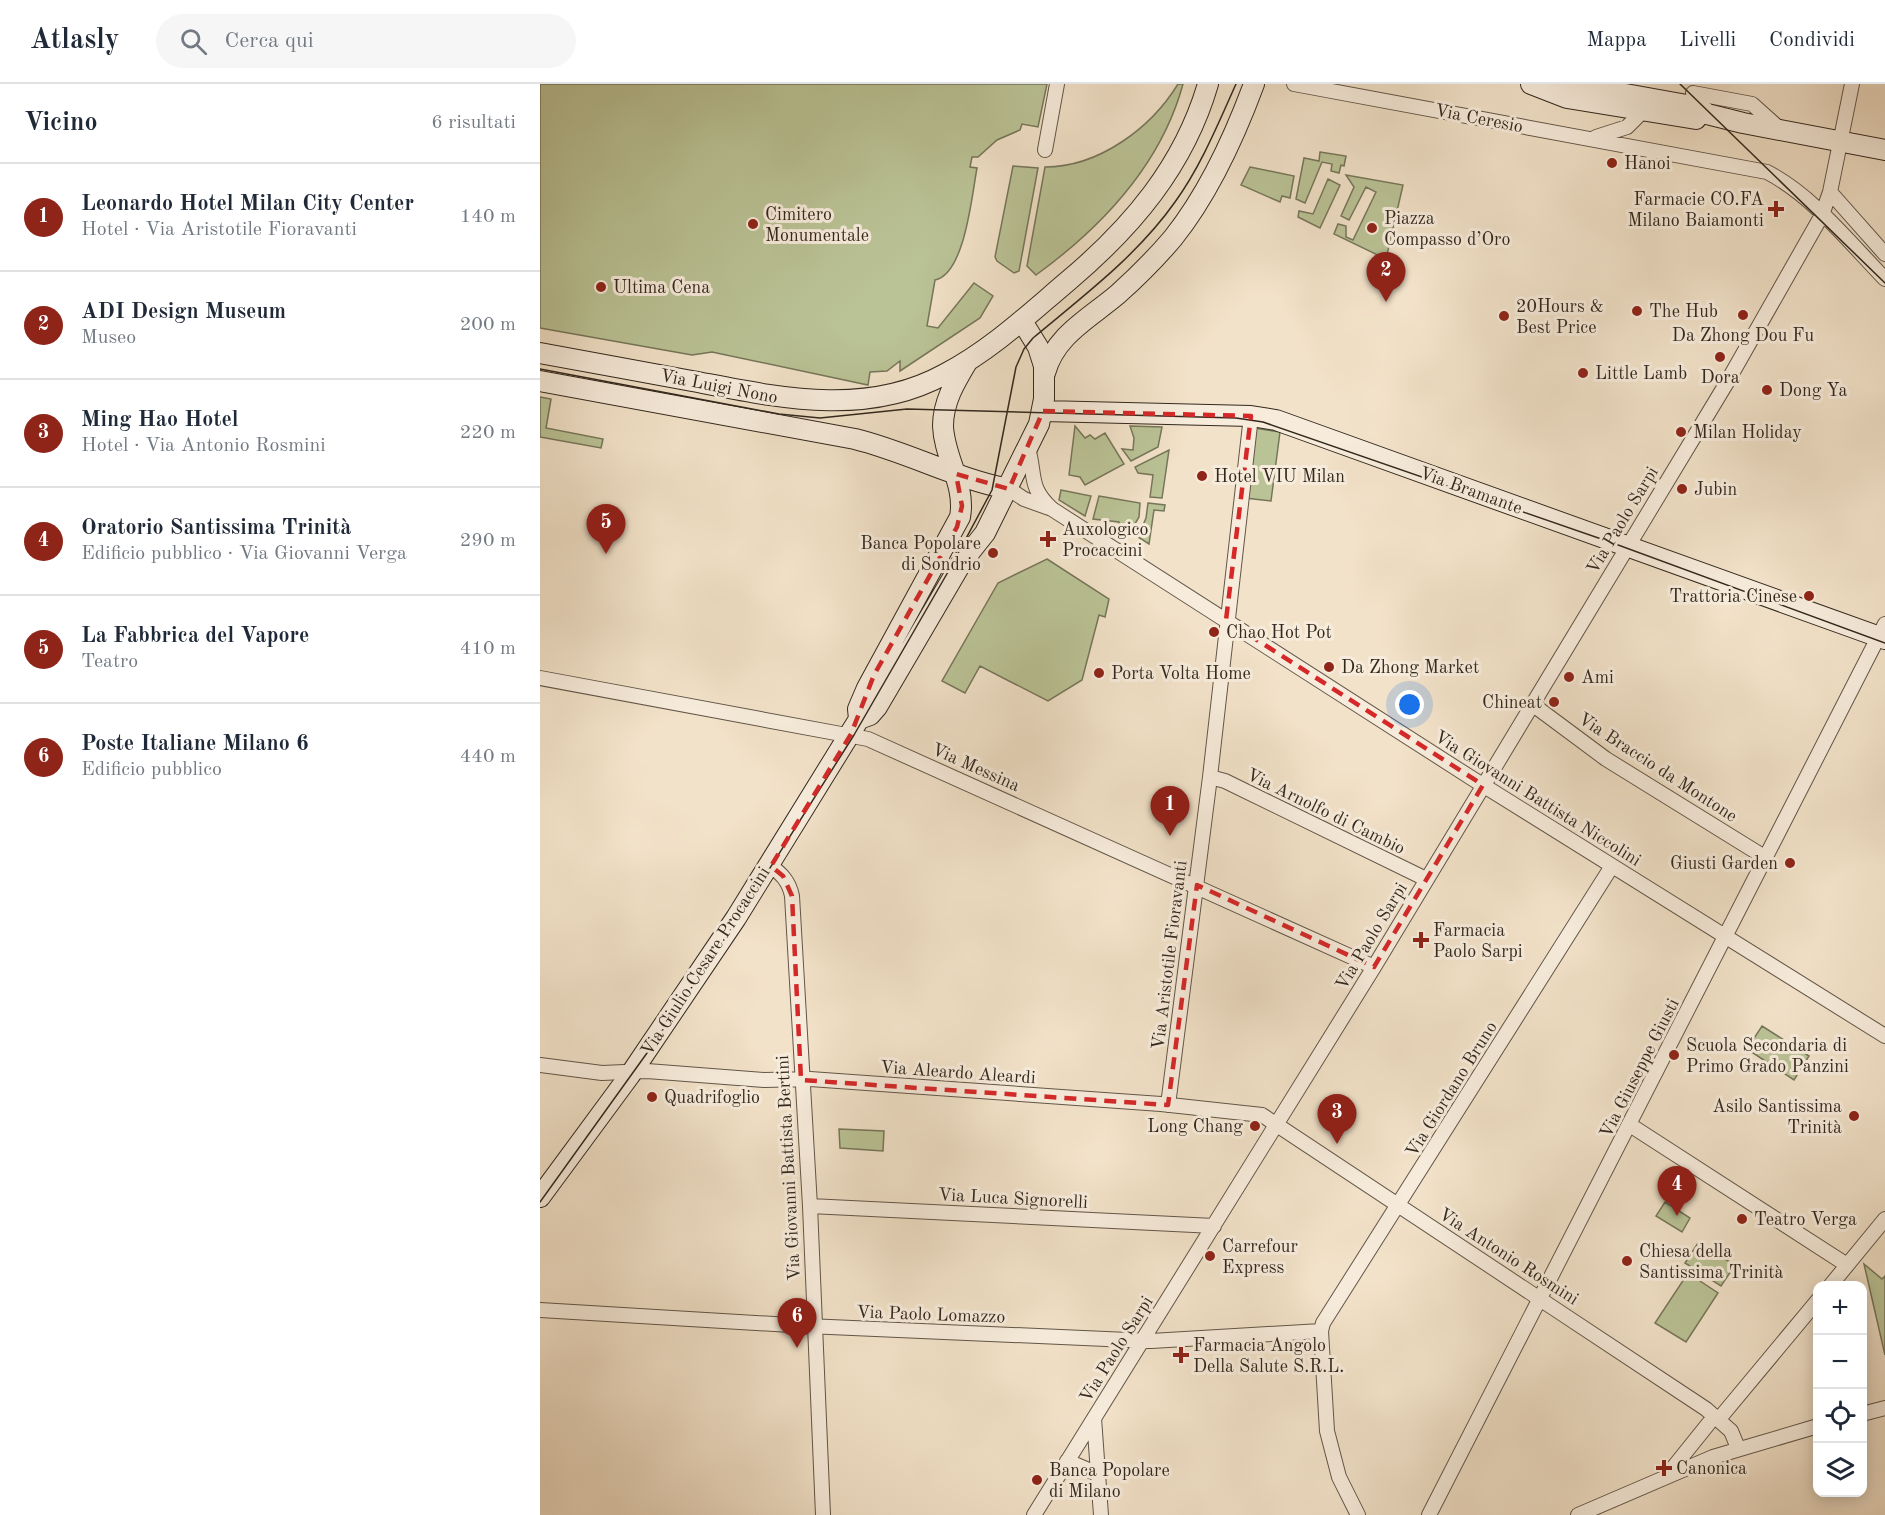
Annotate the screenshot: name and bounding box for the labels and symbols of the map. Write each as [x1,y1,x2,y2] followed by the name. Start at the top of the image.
[1433,102,1525,136] street label: Via Ceresio
[1624,155,1671,173] place label: Hanoi
[1605,156,1619,170] marker: Hanoi
[1627,191,1764,230] place label: Farmacie CO.FA Milano Baiamonti
[1769,202,1783,216] marker: Farmacie CO.FA Milano Baiamonti
[765,206,869,245] place label: Cimitero Monumentale
[1384,210,1511,249] place label: Piazza Compasso d’Oro
[746,217,760,231] marker: Cimitero Monumentale
[1365,221,1379,235] marker: Piazza Compasso d’Oro
[1366,252,1406,302] pin: 2
[613,279,710,297] place label: Ultima Cena
[594,280,608,294] marker: Ultima Cena
[1516,298,1604,337] place label: 20Hours & Best Price
[1649,303,1718,321] place label: The Hub
[1630,304,1644,318] marker: The Hub
[1736,308,1750,322] marker: Da Zhong Dou Fu
[1497,309,1511,323] marker: 20Hours & Best Price
[1672,327,1815,345] place label: Da Zhong Dou Fu
[1713,350,1727,364] marker: Dora
[1595,365,1687,383] place label: Little Lamb
[1576,366,1590,380] marker: Little Lamb
[658,367,779,407] street label: Via Luigi Nono
[1700,369,1740,387] place label: Dora
[1779,382,1847,400] place label: Dong Ya
[1760,383,1774,397] marker: Dong Ya
[1693,424,1802,442] place label: Milan Holiday
[1674,425,1688,439] marker: Milan Holiday
[1417,464,1525,518] street label: Via Bramante
[1584,464,1662,577] street label: Via Paolo Sarpi
[1214,468,1345,486] place label: Hotel VIU Milan
[1195,469,1209,483] marker: Hotel VIU Milan
[1694,481,1737,499] place label: Jubin
[1675,482,1689,496] marker: Jubin
[586,504,626,554] pin: 5
[1062,521,1148,560] place label: Auxologico Procaccini
[1039,530,1057,548] marker: Auxologico Procaccini
[860,535,981,574] place label: Banca Popolare di Sondrio
[986,546,1000,560] marker: Banca Popolare di Sondrio
[1669,588,1797,606] place label: Trattoria Cinese
[1802,589,1816,603] marker: Trattoria Cinese
[1226,624,1332,642] place label: Chao Hot Pot
[1207,625,1221,639] marker: Chao Hot Pot
[1341,659,1479,677] place label: Da Zhong Market
[1322,660,1336,674] marker: Da Zhong Market
[1111,665,1251,683] place label: Porta Volta Home
[1092,666,1106,680] marker: Porta Volta Home
[1581,669,1614,687] place label: Ami
[1562,670,1576,684] marker: Ami
[1395,690,1424,719] your location
[1482,694,1542,712] place label: Chineat
[1547,695,1561,709] marker: Chineat
[1575,710,1740,826] street label: Via Braccio da Montone
[1431,728,1644,870] street label: Via Giovanni Battista Niccolini
[929,741,1022,795] street label: Via Messina
[1243,766,1408,858] street label: Via Arnolfo di Cambio
[1150,786,1190,836] pin: 1
[1670,855,1778,873] place label: Giusti Garden
[1783,856,1797,870] marker: Giusti Garden
[1149,859,1191,1051] street label: Via Aristotile Fioravanti
[638,864,774,1059] street label: Via Giulio Cesare Procaccini
[1333,880,1411,993] street label: Via Paolo Sarpi
[1433,922,1523,961] place label: Farmacia Paolo Sarpi
[1414,933,1428,947] marker: Farmacia Paolo Sarpi
[1597,996,1683,1141] street label: Via Giuseppe Giusti
[1403,1019,1501,1160] street label: Via Giordano Bruno
[1686,1037,1849,1076] place label: Scuola Secondaria di Primo Grado Panzini
[1667,1048,1681,1062] marker: Scuola Secondaria di Primo Grado Panzini
[774,1055,804,1281] street label: Via Giovanni Battista Bertini
[880,1059,1036,1087] street label: Via Aleardo Aleardi
[664,1089,760,1107] place label: Quadrifoglio
[645,1090,659,1104] marker: Quadrifoglio
[1318,1094,1356,1144] pin: 3
[1712,1098,1842,1137] place label: Asilo Santissima Trinità
[1847,1109,1861,1123] marker: Asilo Santissima Trinità
[1147,1118,1243,1136] place label: Long Chang
[1248,1119,1262,1133] marker: Long Chang
[1658,1166,1696,1216] pin: 4
[938,1186,1088,1212] street label: Via Luca Signorelli
[1435,1205,1582,1309] street label: Via Antonio Rosmini
[1754,1211,1857,1229] place label: Teatro Verga
[1735,1212,1749,1226] marker: Teatro Verga
[1222,1238,1298,1277] place label: Carrefour Express
[1639,1243,1784,1282] place label: Chiesa della Santissima Trinità
[1203,1249,1217,1263] marker: Carrefour Express
[1620,1254,1634,1268] marker: Chiesa della Santissima Trinità
[1077,1293,1157,1406] street label: Via Paolo Sarpi
[778,1298,816,1348] pin: 6
[856,1303,1006,1327] street label: Via Paolo Lomazzo
[1193,1337,1344,1376] place label: Farmacia Angolo Della Salute S.R.L.
[1174,1348,1188,1362] marker: Farmacia Angolo Della Salute S.R.L.
[1676,1460,1747,1478] place label: Canonica
[1657,1461,1671,1475] marker: Canonica
[1049,1462,1170,1501] place label: Banca Popolare di Milano
[1030,1473,1044,1487] marker: Banca Popolare di Milano

